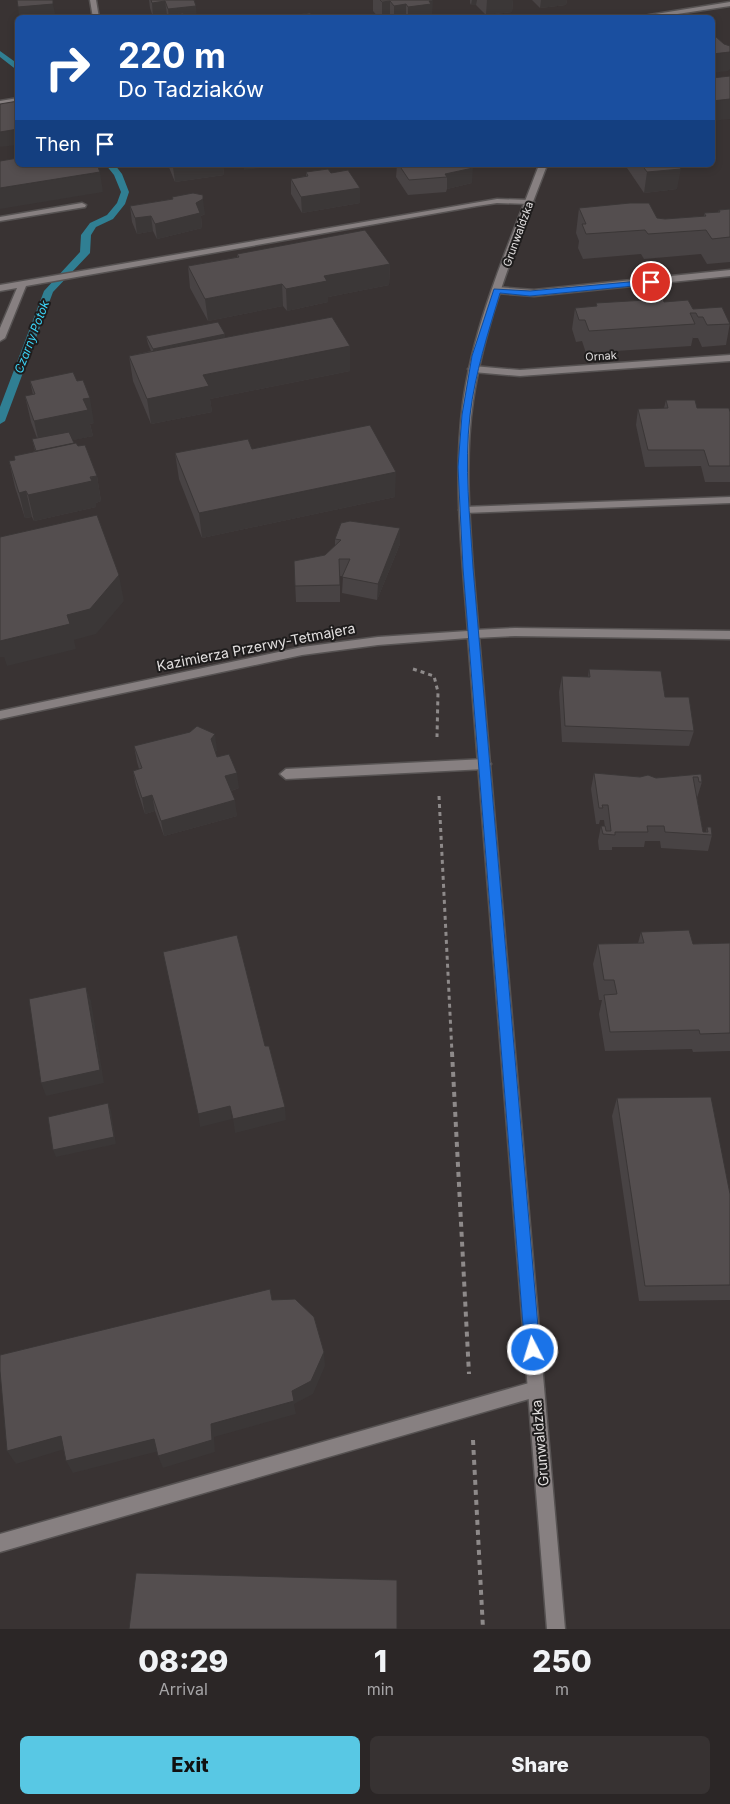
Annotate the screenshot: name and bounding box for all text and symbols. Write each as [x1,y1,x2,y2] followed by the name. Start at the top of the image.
[118,34,226,76] text: 220 m
[35,35,100,100] icon: right
[118,76,264,102] text: Do Tadziaków
[91,130,119,158] icon: arrive
[35,133,81,156] text: Then
[500,200,536,268] street label: Grunwaldzka
[630,261,672,303] pin
[637,268,665,296] icon: arrive
[11,298,52,375] water label: Czarny Potok
[585,348,617,364] street label: Ornak
[155,619,357,674] street label: Kazimierza Przerwy-Tetmajera
[506,1323,558,1375] position arrow
[527,1399,552,1487] street label: Grunwaldzka
[138,1643,228,1679] text: 08:29
[374,1643,387,1679] text: 1
[532,1643,592,1679] text: 250
[159,1679,208,1699] text: Arrival
[367,1679,394,1699] text: min
[555,1679,569,1699] text: m
[20,1736,360,1794] button: Exit
[370,1736,710,1794] button: Share

